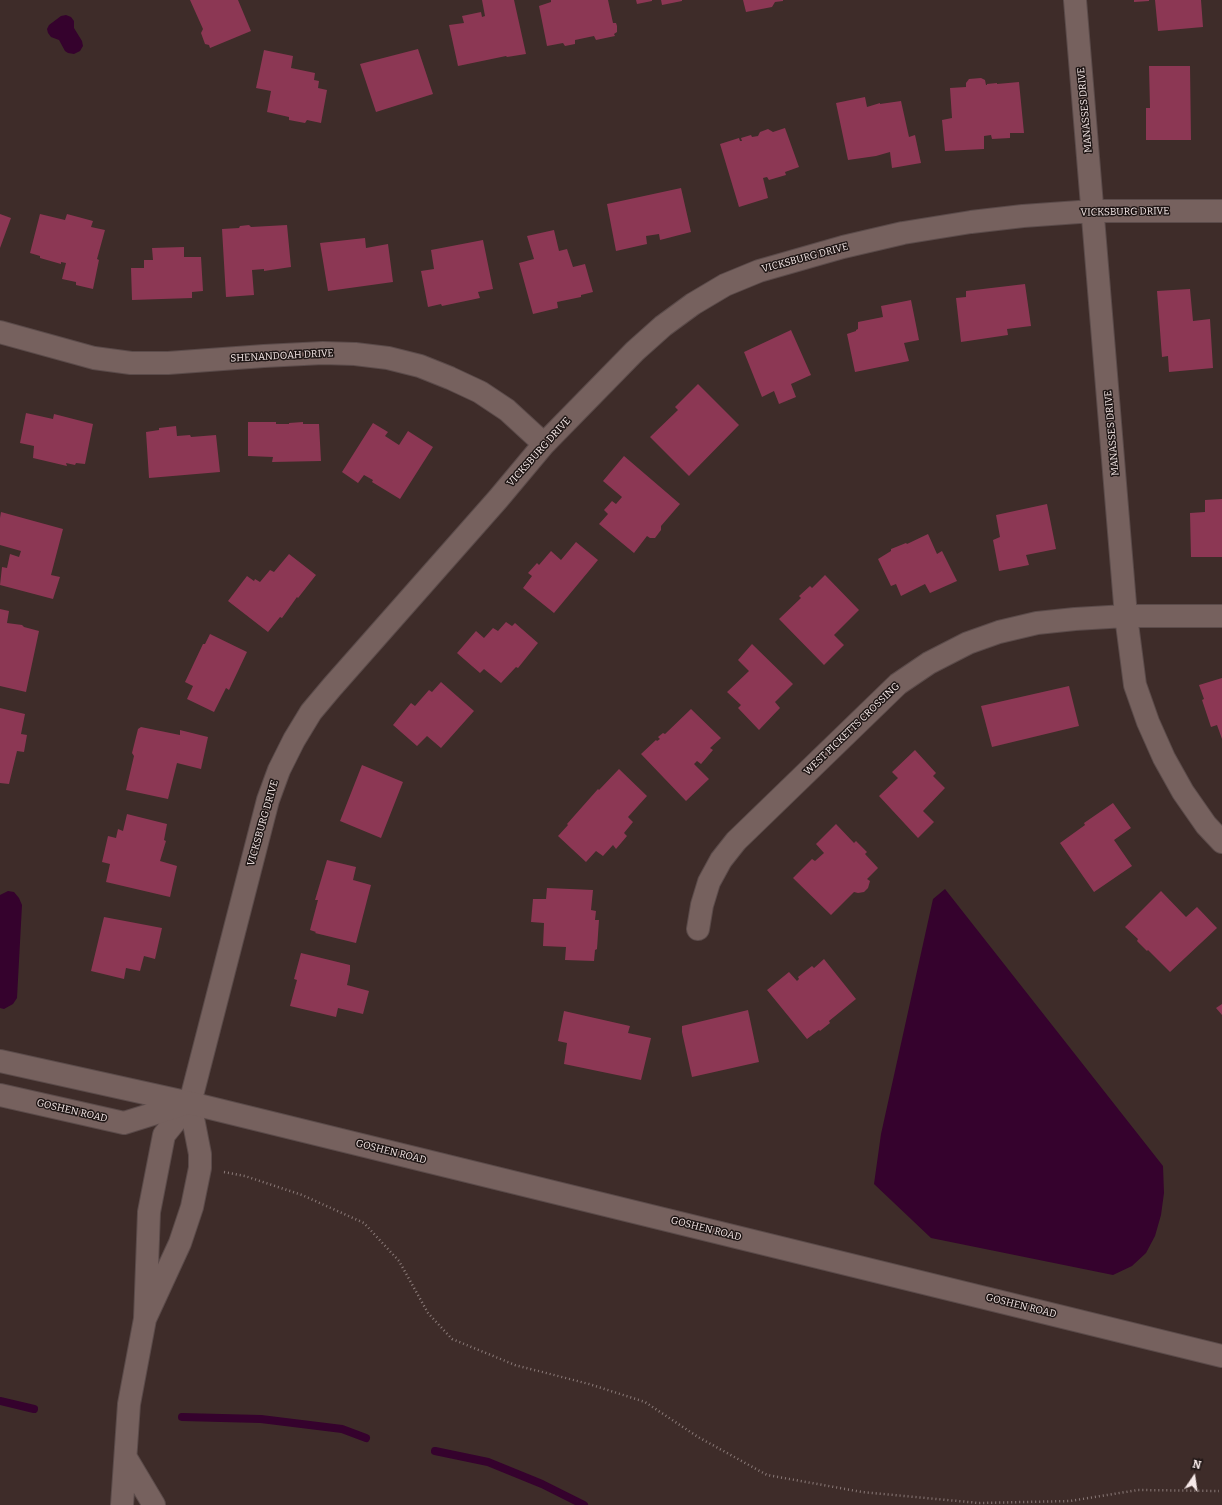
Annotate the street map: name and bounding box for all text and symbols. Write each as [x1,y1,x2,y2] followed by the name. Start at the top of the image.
[1075,67,1095,153] street label: MANASSES DRIVE
[1080,205,1170,219] street label: VICKSBURG DRIVE
[761,241,849,275] street label: VICKSBURG DRIVE
[230,347,334,365] street label: SHENANDOAH DRIVE
[1102,390,1122,476] street label: MANASSES DRIVE
[505,415,573,489] street label: VICKSBURG DRIVE
[802,680,902,778] street label: WEST PICKETTS CROSSING
[245,779,281,867] street label: VICKSBURG DRIVE
[35,1097,109,1125] street label: GOSHEN ROAD
[354,1137,428,1167] street label: GOSHEN ROAD
[669,1214,743,1244] street label: GOSHEN ROAD
[984,1291,1058,1321] street label: GOSHEN ROAD
[1174,1457,1214,1497] north arrow
[1191,1458,1202,1472] text: N

